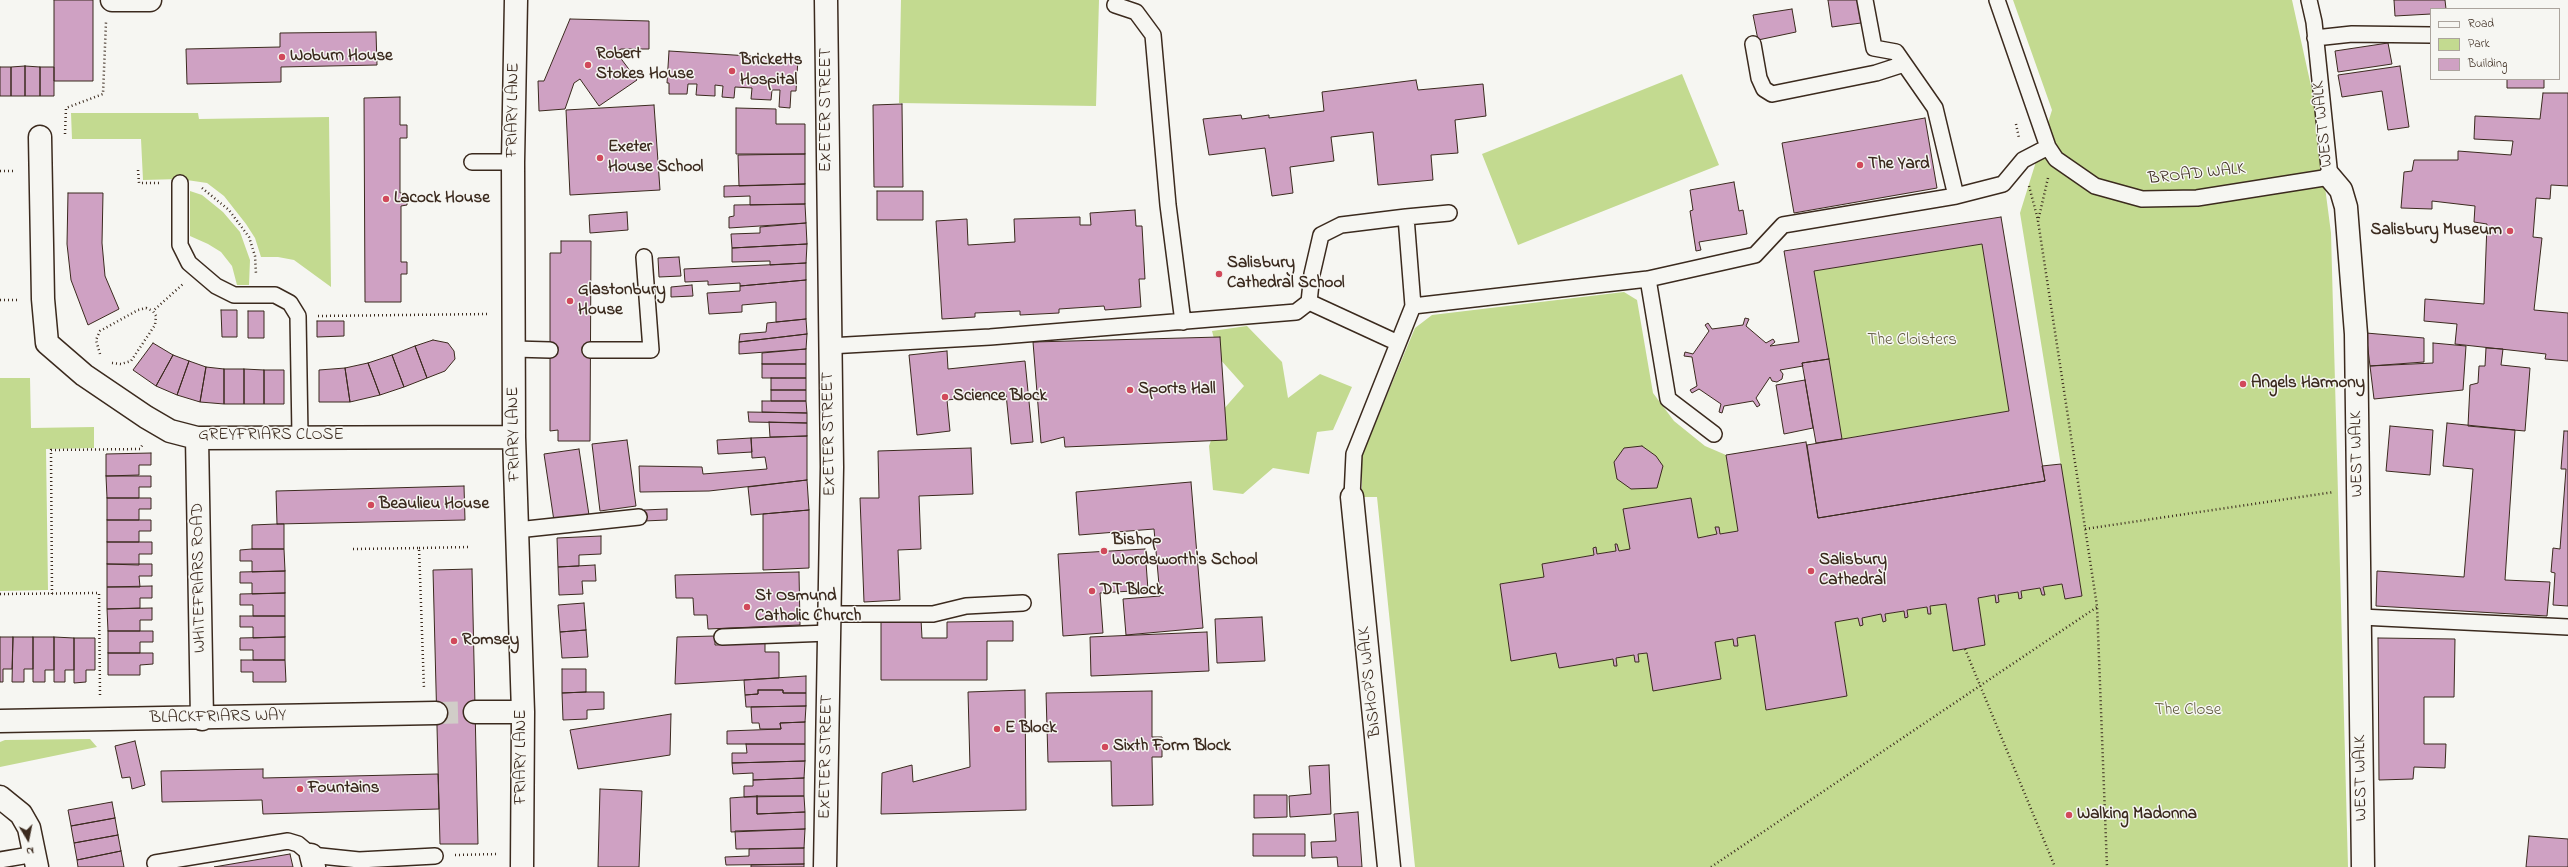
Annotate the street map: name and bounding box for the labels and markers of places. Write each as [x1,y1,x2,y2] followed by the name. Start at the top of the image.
[596,45,694,85] place label: Robert Stokes House
[290,47,393,67] place label: Woburn House
[740,51,802,91] place label: Bricketts Hospital
[277,52,287,62] marker: Woburn House
[583,60,593,70] marker: Robert Stokes House
[727,66,737,76] marker: Bricketts Hospital
[608,138,703,178] place label: Exeter House School
[595,153,605,163] marker: Exeter House School
[1868,155,1929,175] place label: The Yard
[1855,160,1865,170] marker: The Yard
[394,189,490,209] place label: Lacock House
[381,194,391,204] marker: Lacock House
[2371,221,2502,241] place label: Salisbury Museum
[2505,226,2515,236] marker: Salisbury Museum
[1227,254,1345,294] place label: Salisbury Cathedral School
[1214,269,1224,279] marker: Salisbury Cathedral School
[578,281,666,321] place label: Glastonbury House
[565,296,575,306] marker: Glastonbury House
[2251,374,2365,394] place label: Angels Harmony
[2238,379,2248,389] marker: Angels Harmony
[1138,380,1216,400] place label: Sports Hall
[1125,385,1135,395] marker: Sports Hall
[953,387,1047,407] place label: Science Block
[940,392,950,402] marker: Science Block
[379,495,489,515] place label: Beaulieu House
[366,500,376,510] marker: Beaulieu House
[1112,531,1258,571] place label: Bishop Wordsworth's School
[1099,546,1109,556] marker: Bishop Wordsworth's School
[1819,551,1887,591] place label: Salisbury Cathedral
[1806,566,1816,576] marker: Salisbury Cathedral
[1100,581,1164,601] place label: DT Block
[1087,586,1097,596] marker: DT Block
[755,587,861,627] place label: St Osmund Catholic Church
[742,602,752,612] marker: St Osmund Catholic Church
[462,631,519,651] place label: Romsey
[449,636,459,646] marker: Romsey
[1005,719,1057,739] place label: E Block
[992,724,1002,734] marker: E Block
[1113,737,1231,757] place label: Sixth Form Block
[1100,742,1110,752] marker: Sixth Form Block
[308,779,379,799] place label: Fountains
[295,784,305,794] marker: Fountains
[2077,805,2197,825] place label: Walking Madonna
[2064,810,2074,820] marker: Walking Madonna

